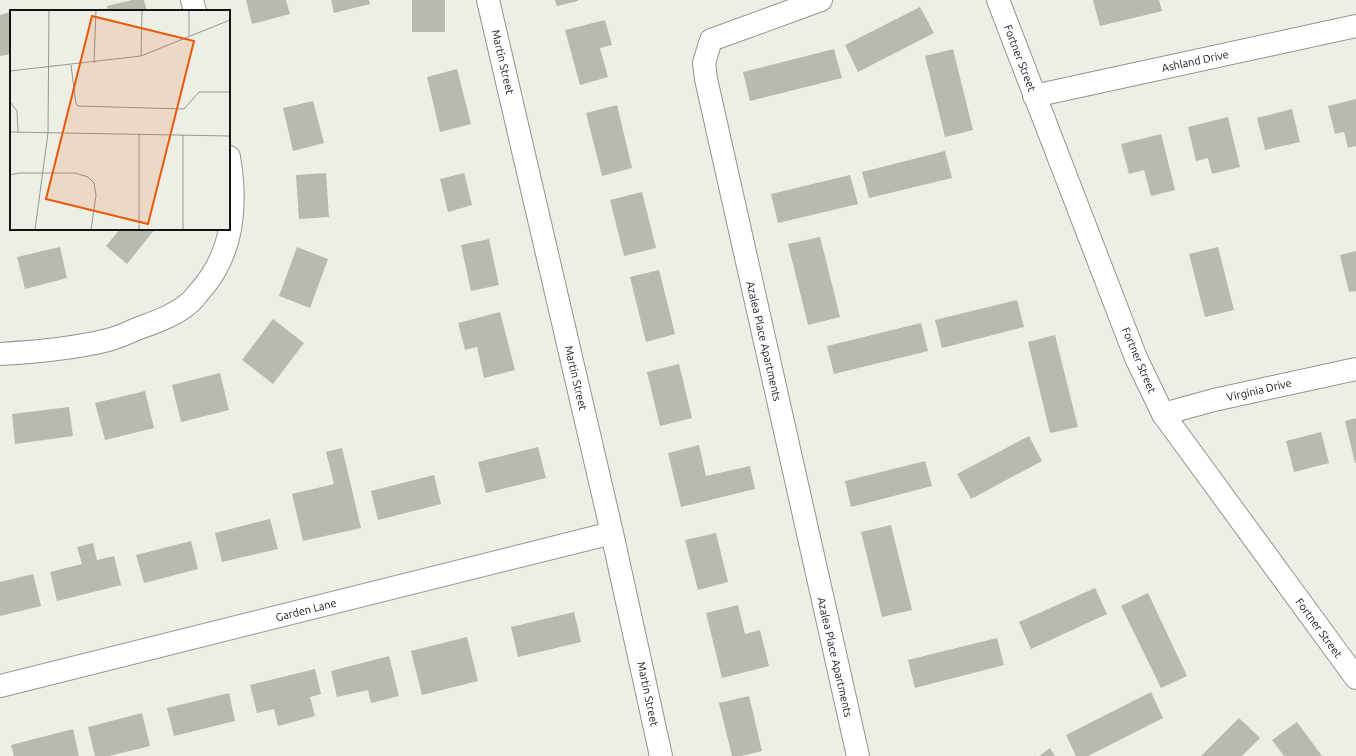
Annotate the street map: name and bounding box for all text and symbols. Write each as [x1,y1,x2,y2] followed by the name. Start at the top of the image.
[10,10,230,230] inset map
[1002,23,1038,94] street label: Fortner Street
[490,29,516,96] street label: Martin Street
[1160,48,1230,74] street label: Ashland Drive
[744,280,784,402] street label: Azalea Place Apartments
[1120,325,1159,395] street label: Fortner Street
[563,345,589,412] street label: Martin Street
[1225,377,1293,403] street label: Virginia Drive
[815,596,855,718] street label: Azalea Place Apartments
[1293,596,1345,661] street label: Fortner Street
[274,597,338,623] street label: Garden Lane
[635,661,661,728] street label: Martin Street

